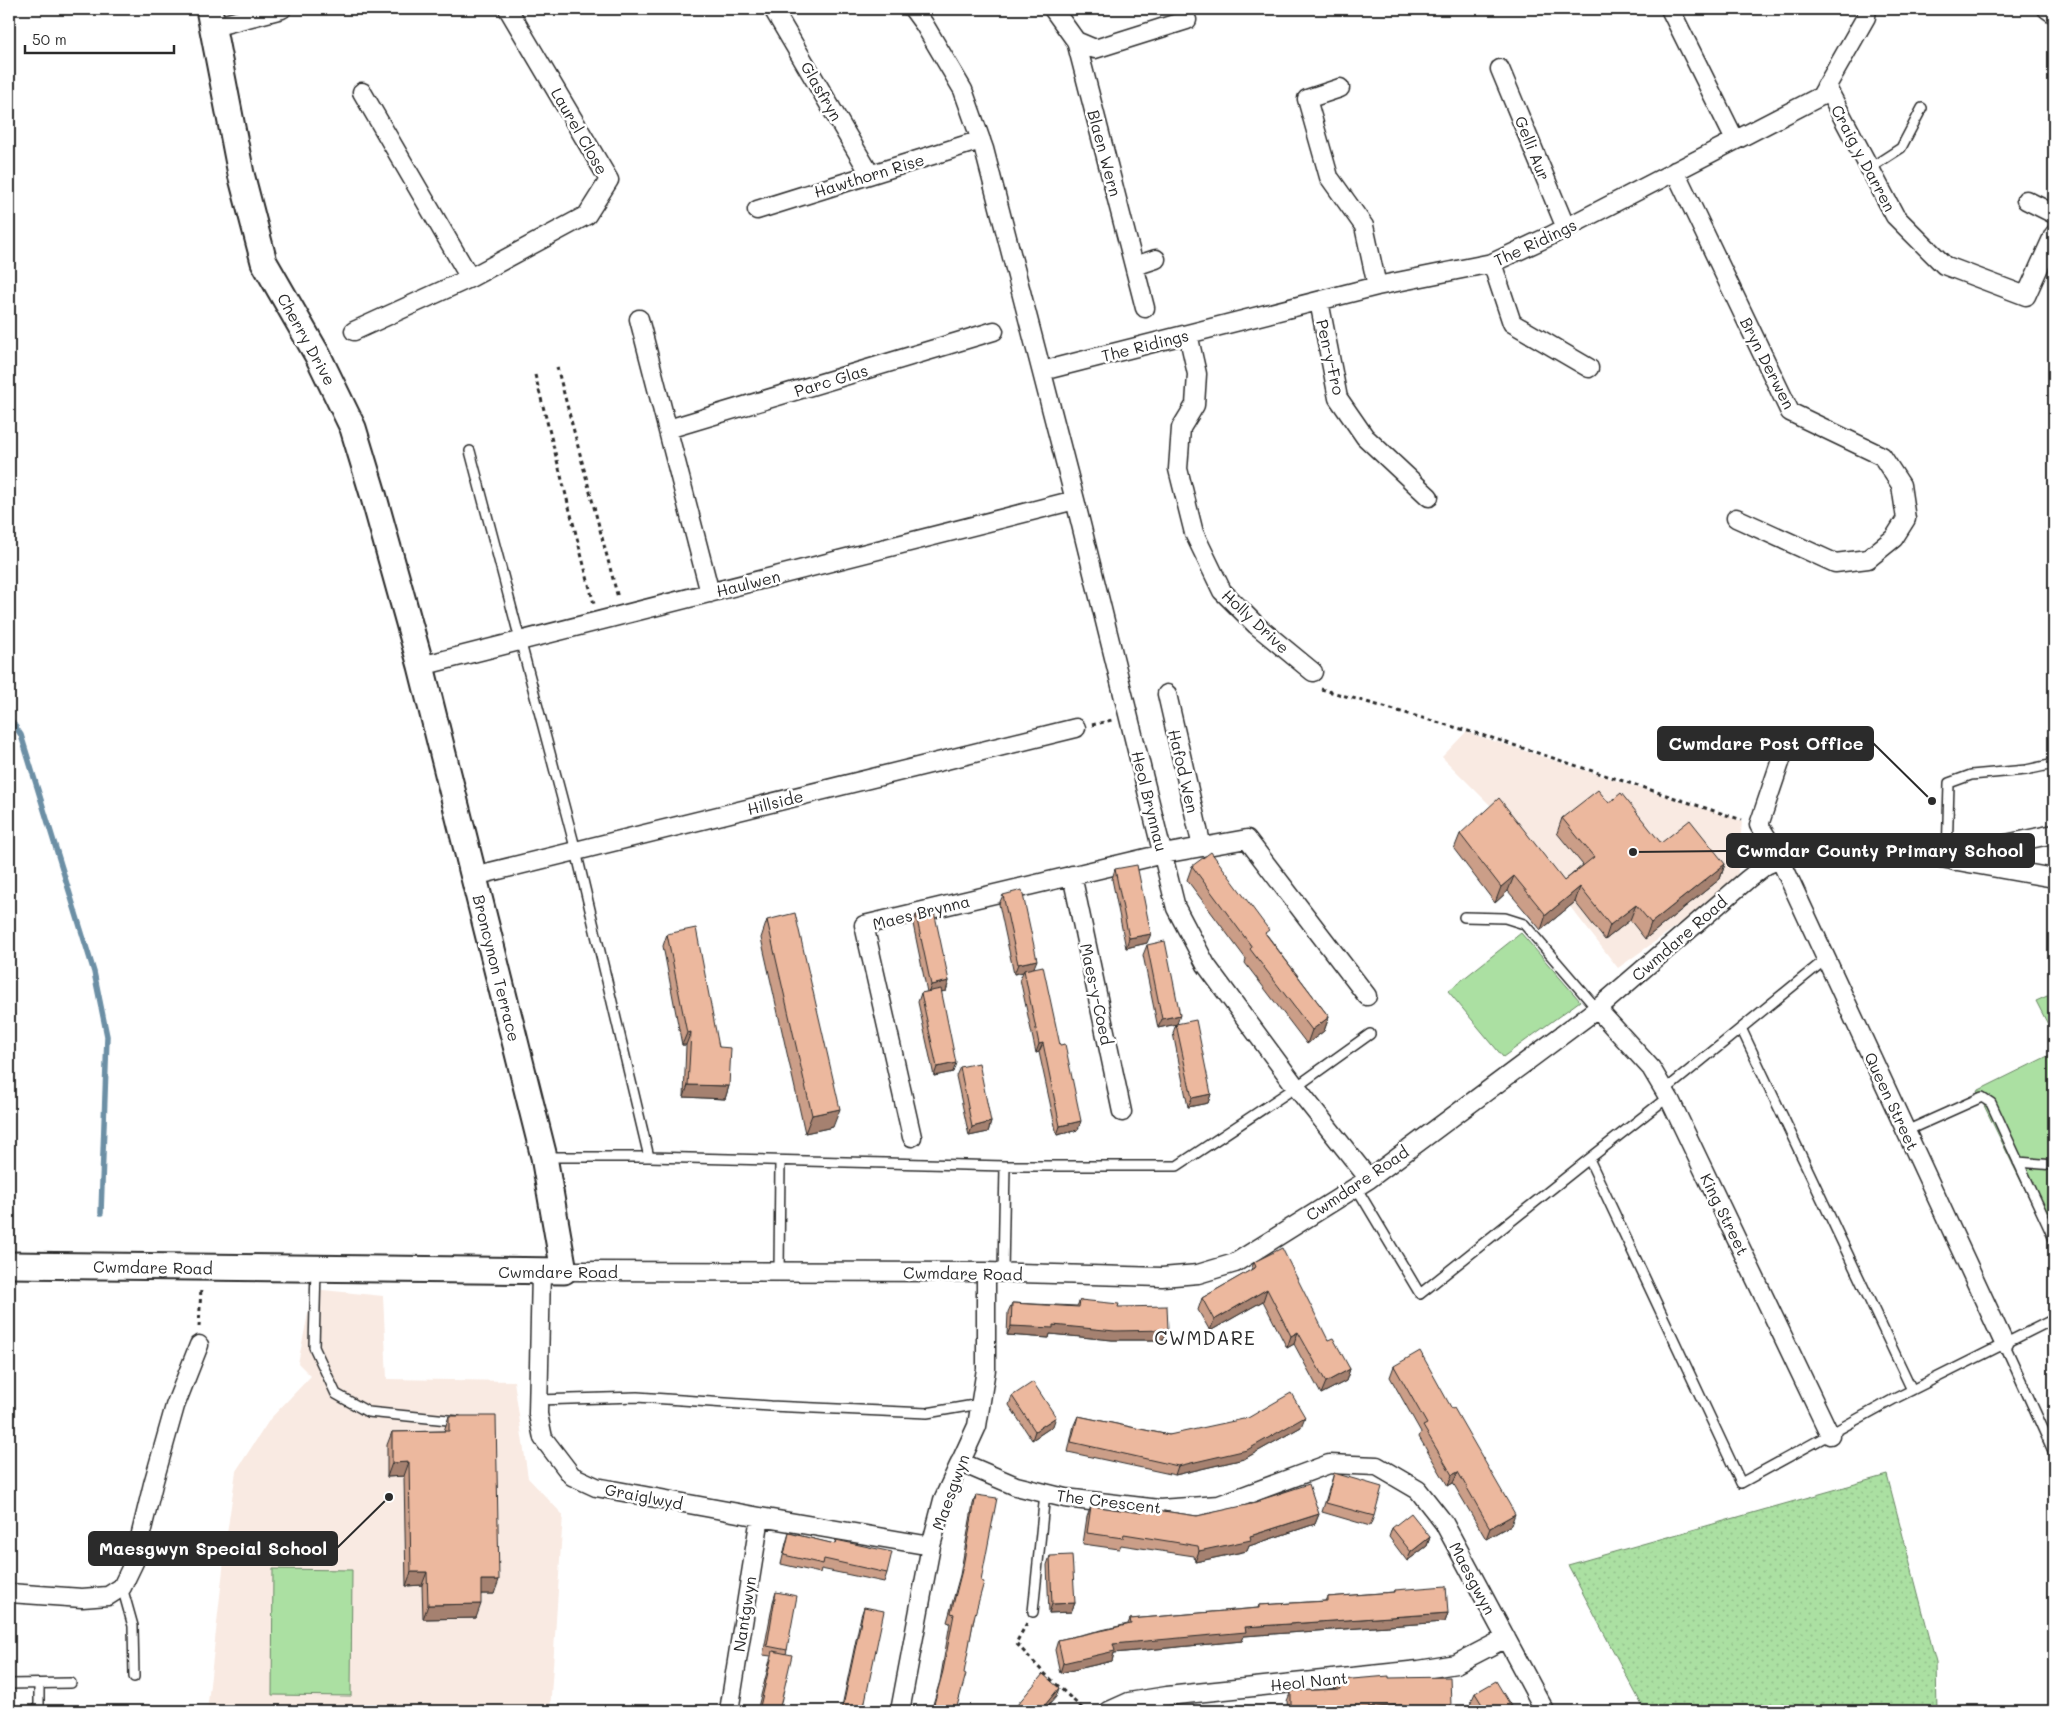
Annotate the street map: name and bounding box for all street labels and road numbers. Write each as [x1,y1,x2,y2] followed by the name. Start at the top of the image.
[797,58,847,124] street label: Glasfryn
[547,84,613,178] street label: Laurel Close
[1827,101,1901,215] street label: Craig y Darren
[1083,107,1127,199] street label: Blaen Wern
[1511,113,1555,183] street label: Gelli Aur
[811,148,927,202] street label: Hawthorn Rise
[1490,214,1580,270] street label: The Ridings
[273,289,341,389] street label: Cherry Drive
[1736,313,1800,413] street label: Bryn Derwen
[1312,317,1350,397] street label: Pen-y-Fro
[1099,324,1191,366] street label: The Ridings
[792,359,870,401] street label: Parc Glas
[714,565,782,601] street label: Haulwen
[1218,584,1294,658] street label: Holly Drive
[1164,727,1204,815] street label: Hafod Wen
[1127,749,1173,853] street label: Heol Brynnau
[745,785,805,819] street label: Hillside
[870,890,972,934] street label: Maes Brynna
[1627,891,1731,985] street label: Cwmdare Road
[469,892,525,1044] street label: Broncynon Terrace
[1076,941,1118,1047] street label: Maes-y-Coed
[1860,1049,1924,1153] street label: Queen Street
[1302,1141,1412,1225] street label: Cwmdare Road
[1696,1169,1754,1259] street label: King Street
[93,1255,213,1279] street label: Cwmdare Road
[498,1261,618,1282] street label: Cwmdare Road
[903,1261,1023,1285] street label: Cwmdare Road
[927,1451,973,1533] street label: Maesgwyn
[603,1478,685,1514] street label: Graiglwyd
[1055,1484,1163,1518] street label: The Crescent
[1445,1538,1501,1618] street label: Maesgwyn
[728,1575,760,1653] street label: Nantgwyn
[1269,1667,1349,1695] street label: Heol Nant

